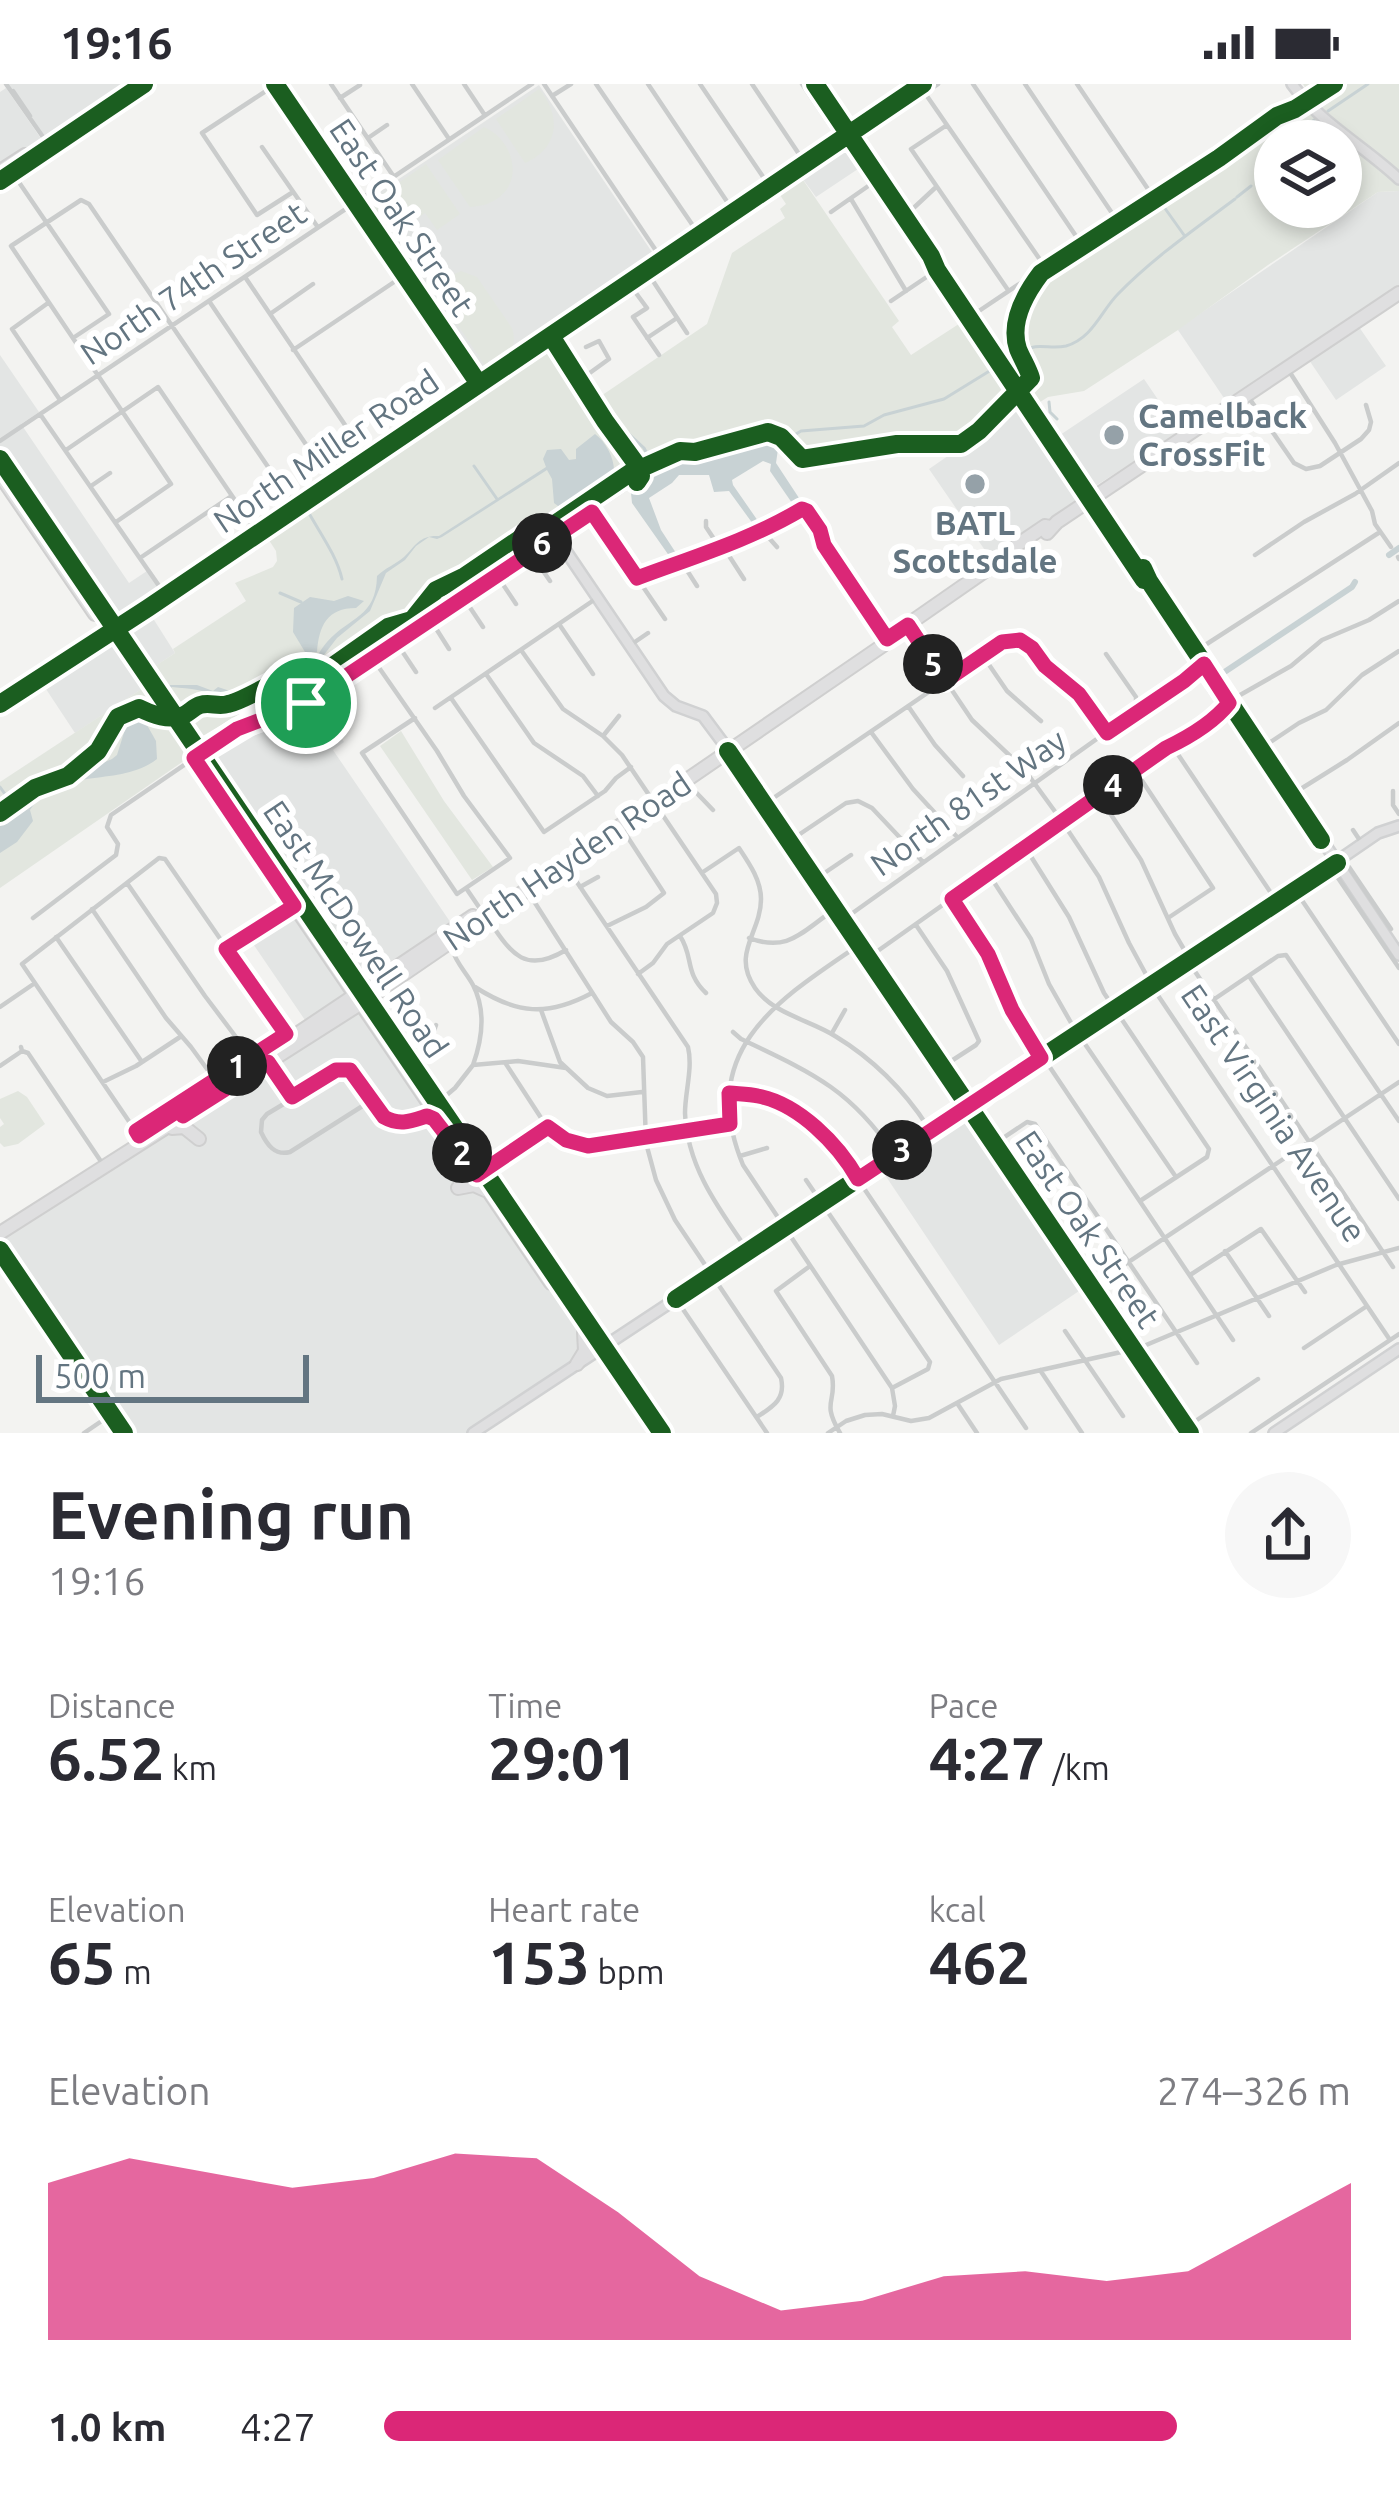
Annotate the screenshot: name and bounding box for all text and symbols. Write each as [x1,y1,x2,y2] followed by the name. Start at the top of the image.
[60,17,173,68] text: 19:16
[323,111,482,322] street label: East Oak Street
[1254,120,1362,228] map controls
[1254,120,1362,228] button: layers
[73,194,312,372] street label: North 74th Street
[206,362,445,539] street label: North Miller Road
[1138,397,1308,472] place label: Camelback CrossFit
[1101,422,1127,448] marker: Camelback CrossFit
[962,471,988,497] marker: BATL Scottsdale
[893,504,1057,579] place label: BATL Scottsdale
[512,513,572,573] pin: 6
[533,524,551,561] text: 6
[903,634,963,694] pin: 5
[924,645,942,682] text: 5
[255,652,357,754] pin
[273,670,339,736] icon: arrive
[863,721,1072,883] street label: North 81st Way
[1083,755,1143,815] pin: 4
[436,764,697,957] street label: North Hayden Road
[1104,766,1122,803] text: 4
[257,793,456,1064] street label: East McDowell Road
[1175,977,1374,1248] street label: East Virginia Avenue
[207,1036,267,1096] pin: 1
[228,1047,246,1084] text: 1
[872,1120,932,1180] pin: 3
[432,1123,492,1183] pin: 2
[1009,1123,1168,1334] street label: East Oak Street
[893,1131,911,1168] text: 3
[453,1134,471,1171] text: 2
[36,1349,309,1402] scale bar
[54,1357,146,1394] text: 500 m
[1225,1472,1351,1598] button: share
[48,1477,414,1551] text: Evening run
[48,1559,146,1602] text: 19:16
[48,1687,176,1724] text: Distance
[488,1687,562,1724] text: Time
[929,1687,999,1724] text: Pace
[48,1724,164,1791] text: 6.52
[488,1724,638,1791] text: 29:01
[929,1724,1045,1791] text: 4:27
[164,1749,217,1786] text: km
[1045,1749,1110,1786] text: /km
[48,1891,186,1928] text: Elevation
[488,1891,640,1928] text: Heart rate
[929,1891,986,1928] text: kcal
[48,1928,116,1995] text: 65
[488,1928,590,1995] text: 153
[929,1928,1030,1995] text: 462
[116,1953,152,1990] text: m
[590,1953,665,1990] text: bpm
[48,2069,211,2112] text: Elevation
[1157,2069,1351,2112] text: 274–326 m
[48,2405,166,2448] text: 1.0 km
[240,2405,316,2448] text: 4:27

